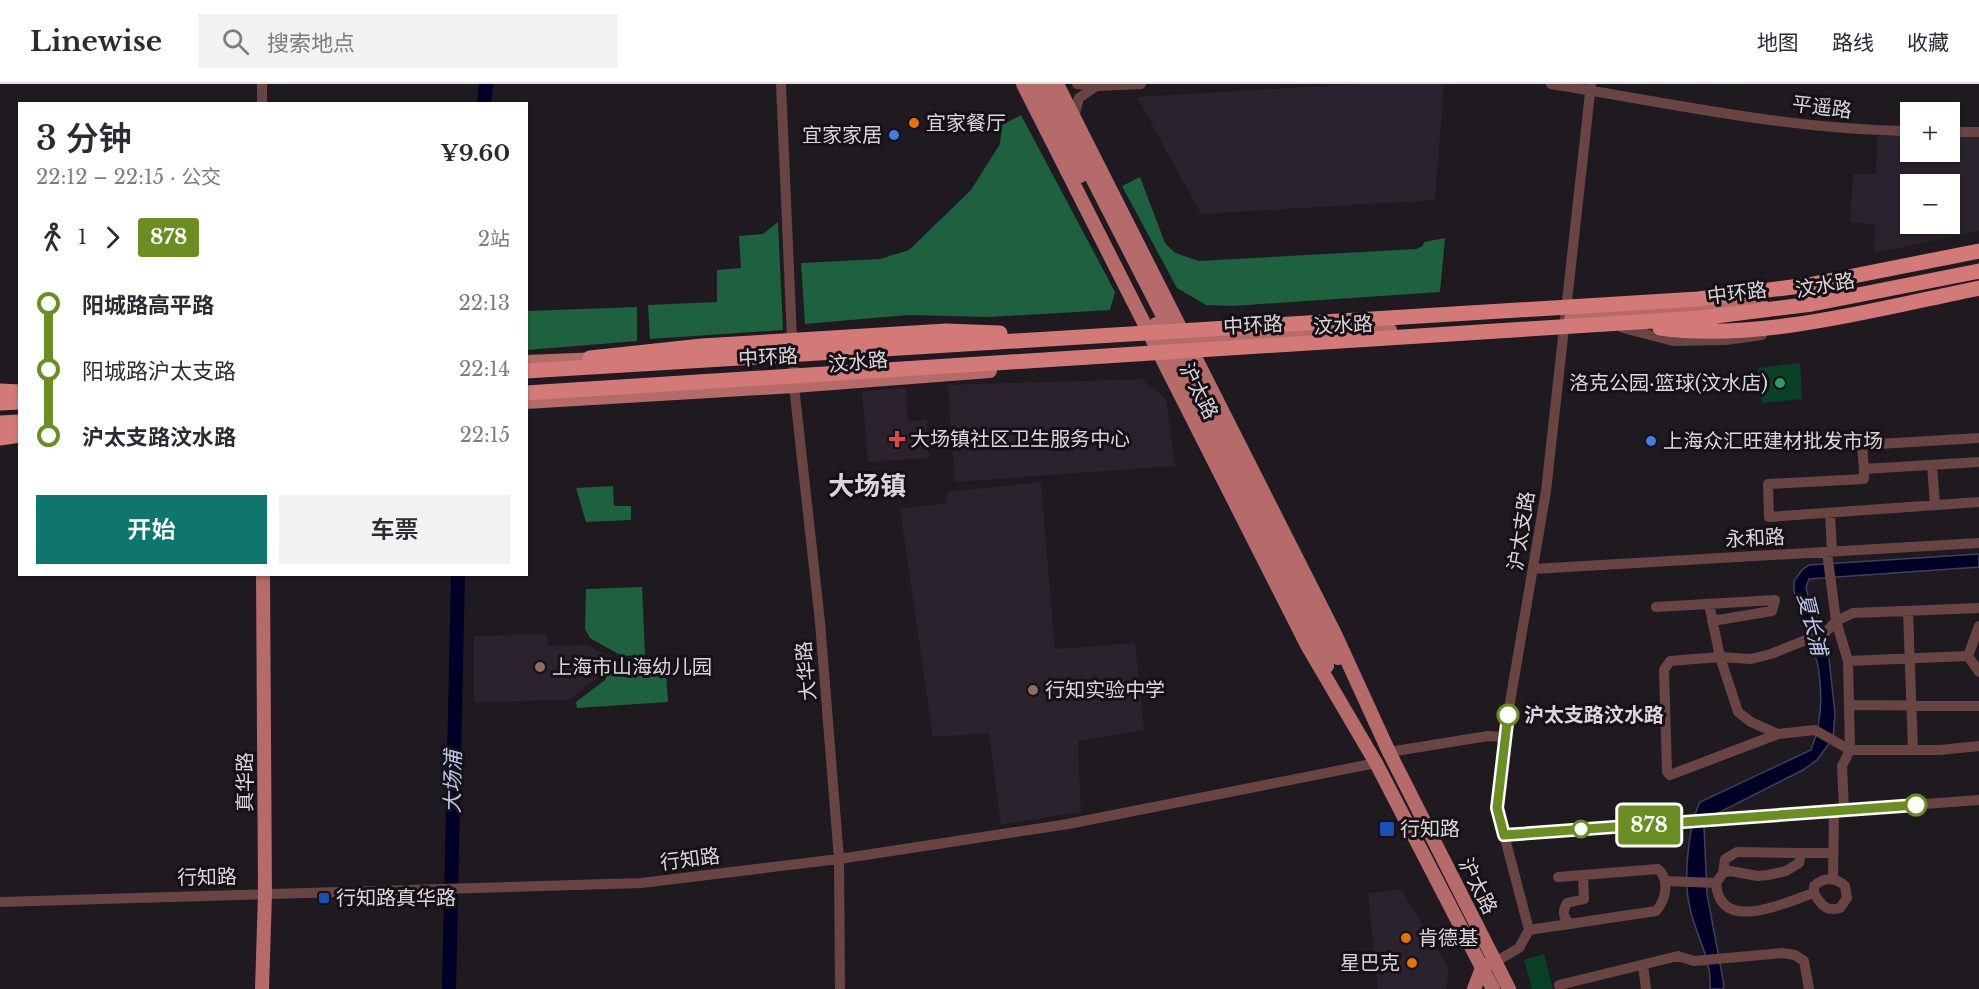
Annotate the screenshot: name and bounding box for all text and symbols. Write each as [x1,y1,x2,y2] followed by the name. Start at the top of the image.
[198,14,618,68] search box
[30,24,162,59] text: Linewise
[219,25,252,58] icon: search
[267,30,355,57] text: 搜索地点
[1757,30,1799,56] text: 地图
[1832,30,1874,56] text: 路线
[1907,30,1949,56] text: 收藏
[1791,91,1853,123] street label: 平遥路
[1900,102,1960,234] map controls
[1900,102,1960,162] button: +
[926,111,1006,135] place label: 宜家餐厅
[907,116,921,130] marker: 宜家餐厅
[36,118,132,159] text: 3 分钟
[802,123,882,147] place label: 宜家家居
[887,128,901,142] marker: 宜家家居
[440,140,510,167] text: ¥9.60
[36,165,221,189] text: 22:12 – 22:15 · 公交
[1900,174,1960,234] button: −
[36,221,69,254] icon: walk
[96,221,129,254] icon: forward
[150,224,187,250] text: 878
[78,225,87,249] text: 1
[478,227,510,251] text: 2站
[1793,268,1857,302] street label: 汶水路
[1706,277,1768,309] street label: 中环路
[458,291,510,315] text: 22:13
[82,292,214,319] text: 阳城路高平路
[1222,311,1284,339] street label: 中环路
[1312,311,1374,339] street label: 汶水路
[737,343,799,371] street label: 中环路
[827,347,889,377] street label: 汶水路
[459,357,510,381] text: 22:14
[82,358,236,385] text: 阳城路沪太支路
[1175,359,1223,423] street label: 沪太路
[1569,371,1768,395] place label: 洛克公园·篮球(汶水店)
[1773,376,1787,390] marker: 洛克公园·篮球(汶水店)
[459,423,510,447] text: 22:15
[82,424,236,451] text: 沪太支路汶水路
[910,427,1130,451] place label: 大场镇社区卫生服务中心
[1663,429,1883,453] place label: 上海众汇旺建材批发市场
[888,430,906,448] marker: 大场镇社区卫生服务中心
[1644,434,1658,448] marker: 上海众汇旺建材批发市场
[828,470,906,502] district label: 大场镇
[1503,490,1539,572] street label: 沪太支路
[36,495,267,564] button: 开始
[279,495,510,564] button: 车票
[1724,524,1786,552] street label: 永和路
[1792,590,1833,661] water label: 夏长浦
[791,640,821,702] street label: 大华路
[552,655,712,679] place label: 上海市山海幼儿园
[533,660,547,674] marker: 上海市山海幼儿园
[1045,678,1165,702] place label: 行知实验中学
[1026,683,1040,697] marker: 行知实验中学
[1524,703,1664,727] place label: 沪太支路汶水路
[1497,704,1519,726] marker: 沪太支路汶水路
[439,747,467,814] water label: 大场浦
[233,752,257,812] street label: 真华路
[1905,794,1927,816] unlabelled marker
[1614,806,1684,844] line badge: 878
[1630,812,1668,838] text: 878
[1400,817,1460,841] place label: 行知路
[1378,820,1396,838] marker: 行知路
[1572,820,1590,838] unlabelled marker
[659,843,721,875] street label: 行知路
[1454,854,1502,918] street label: 沪太路
[177,864,237,890] street label: 行知路
[336,886,456,910] place label: 行知路真华路
[317,891,331,905] marker: 行知路真华路
[1418,926,1478,950] place label: 肯德基
[1399,931,1413,945] marker: 肯德基
[1340,951,1400,975] place label: 星巴克
[1405,956,1419,970] marker: 星巴克

